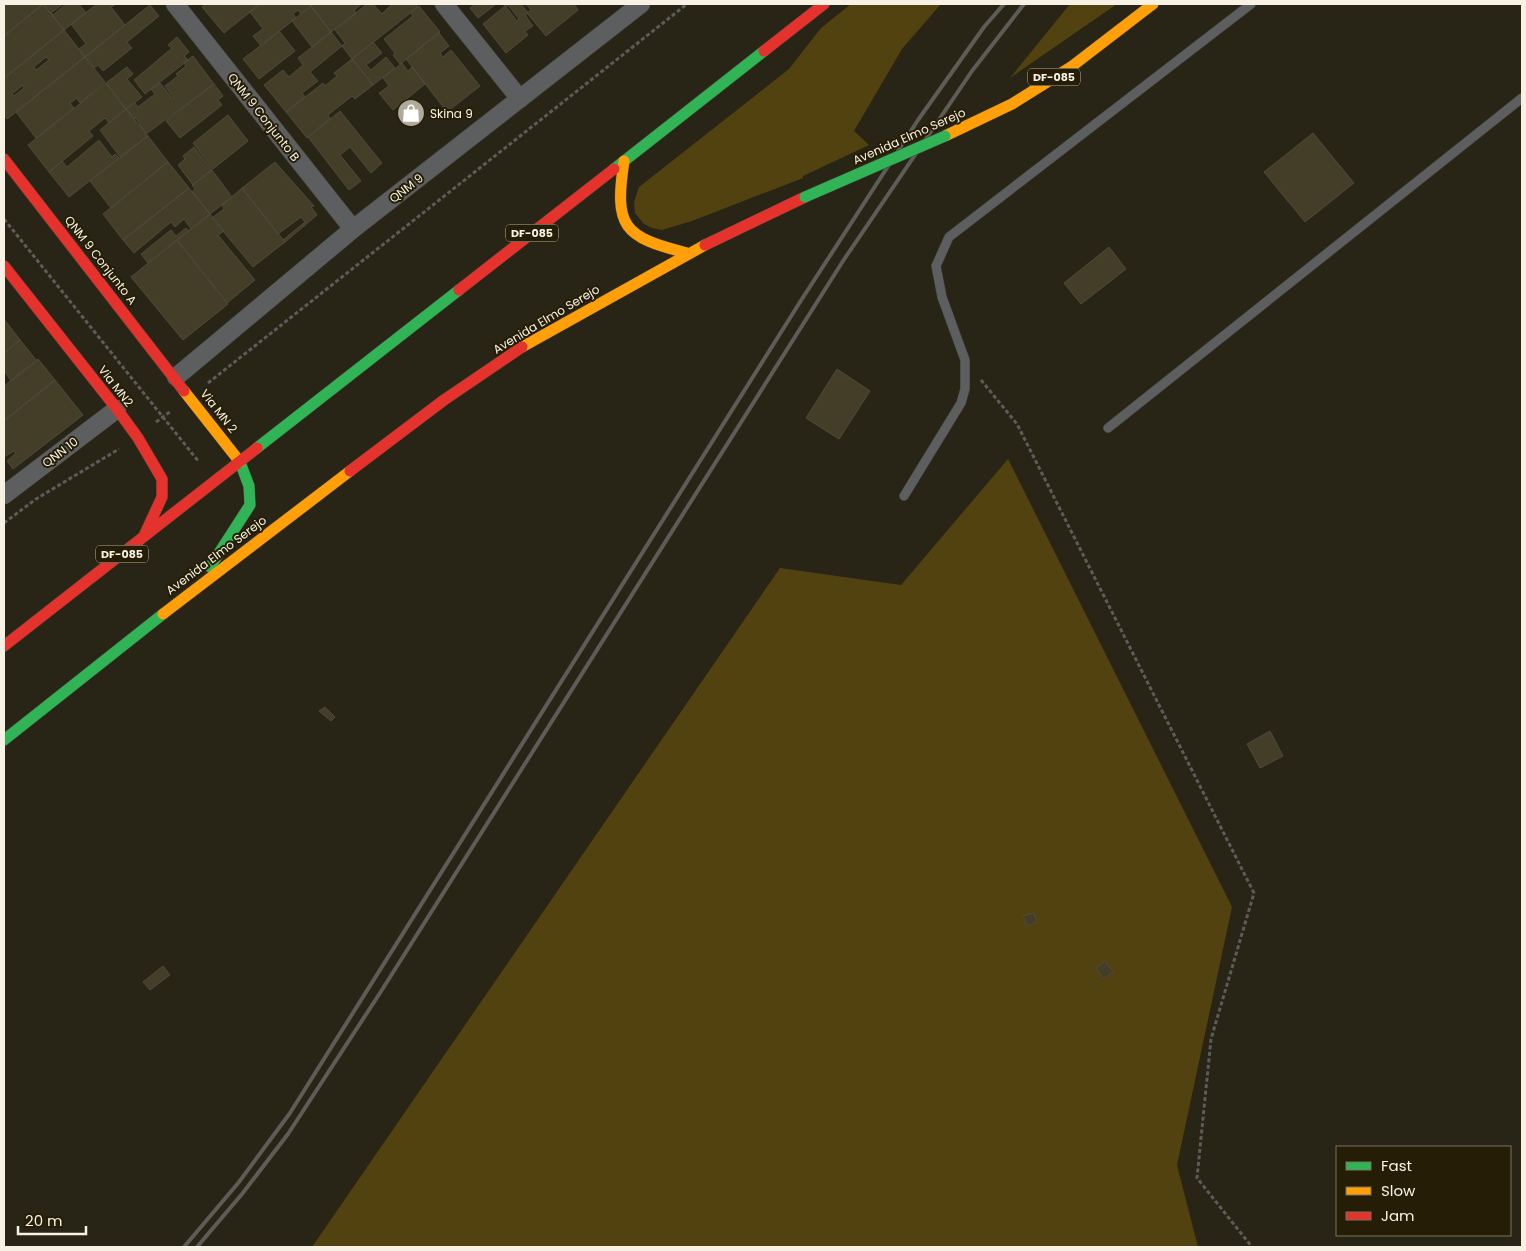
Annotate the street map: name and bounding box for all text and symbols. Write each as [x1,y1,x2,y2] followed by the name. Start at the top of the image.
[1028,68,1080,86] road number: DF-085
[224,69,304,165] street label: QNM 9 Conjunto B
[396,98,426,128] shop icon: Skina 9
[850,103,968,169] street label: Avenida Elmo Serejo
[430,105,473,122] place label: Skina 9
[385,169,427,207] street label: QNM 9
[61,212,141,308] street label: QNM 9 Conjunto A
[506,224,558,242] road number: DF-085
[489,280,603,358] street label: Avenida Elmo Serejo
[95,362,138,410] street label: Via MN2
[197,386,242,437] street label: Via MN 2
[39,433,81,471] street label: QNN 10
[162,511,270,598] street label: Avenida Elmo Serejo
[96,546,148,562] road number: DF-085
[1336,1146,1511,1236] legend
[1381,1155,1412,1176] text: Fast
[1381,1180,1416,1201] text: Slow
[18,1204,85,1236] scale bar
[1381,1205,1415,1226] text: Jam
[25,1210,63,1231] text: 20 m

